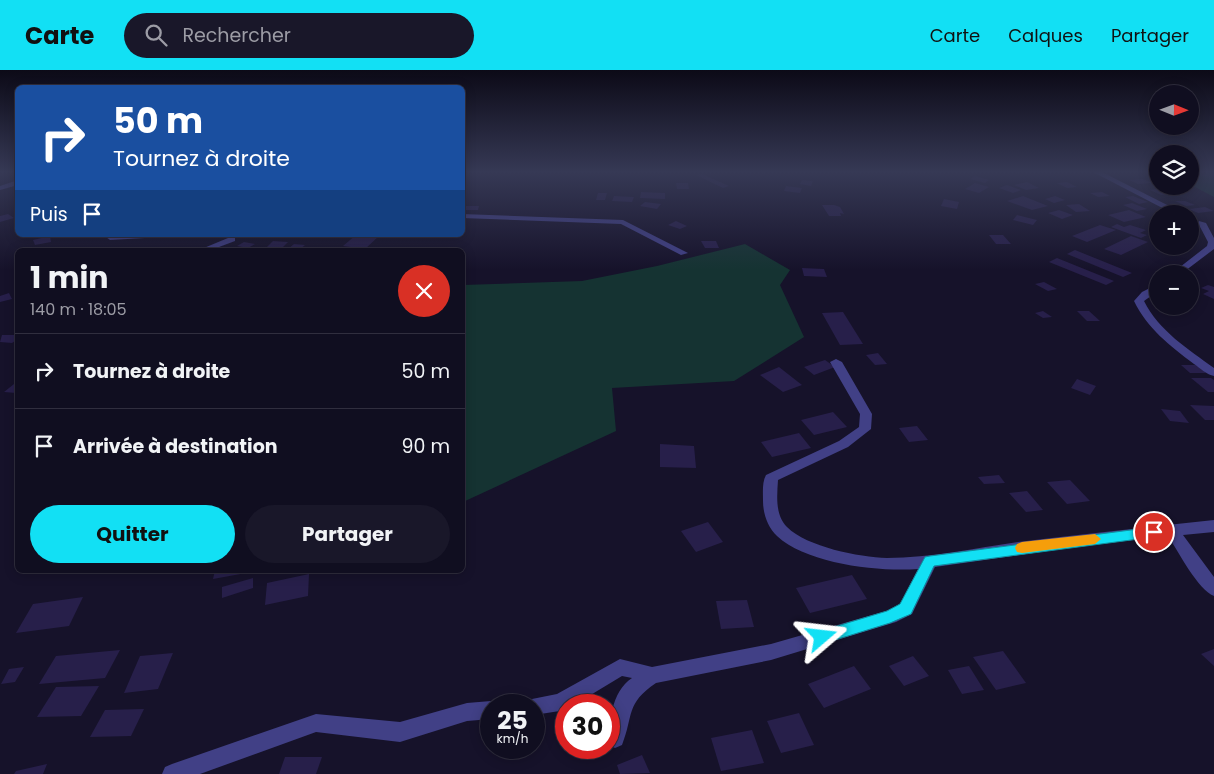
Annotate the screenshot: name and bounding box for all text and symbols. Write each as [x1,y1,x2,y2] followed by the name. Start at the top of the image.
[124,13,474,58] search box
[25,19,94,52] text: Carte
[142,21,170,49] icon: search
[182,22,291,49] text: Rechercher
[930,23,980,48] text: Carte
[1008,23,1083,48] text: Calques
[1111,23,1189,48] text: Partager
[1149,85,1199,135] north arrow
[1149,85,1199,315] map controls
[113,96,203,145] text: 50 m
[30,105,95,170] icon: right
[113,143,290,174] text: Tournez à droite
[1149,145,1199,195] button: layers
[78,200,106,228] icon: arrive
[30,201,68,228] text: Puis
[1149,205,1199,255] button: +
[30,256,108,299] text: 1 min
[398,265,450,317] button: close
[1149,265,1199,315] button: −
[30,298,127,321] text: 140 m · 18:05
[30,357,58,385] icon: right
[73,358,230,385] text: Tournez à droite
[401,358,450,385] text: 50 m
[30,432,58,460] icon: arrive
[73,433,278,460] text: Arrivée à destination
[401,433,450,460] text: 90 m
[30,505,235,563] button: Quitter
[245,505,450,563] button: Partager
[1133,511,1175,553] pin
[1140,518,1168,546] icon: arrive
[795,610,847,662] position arrow
[555,694,620,759] speed limit sign: 30
[497,703,528,738] text: 25
[497,730,528,747] text: km/h

